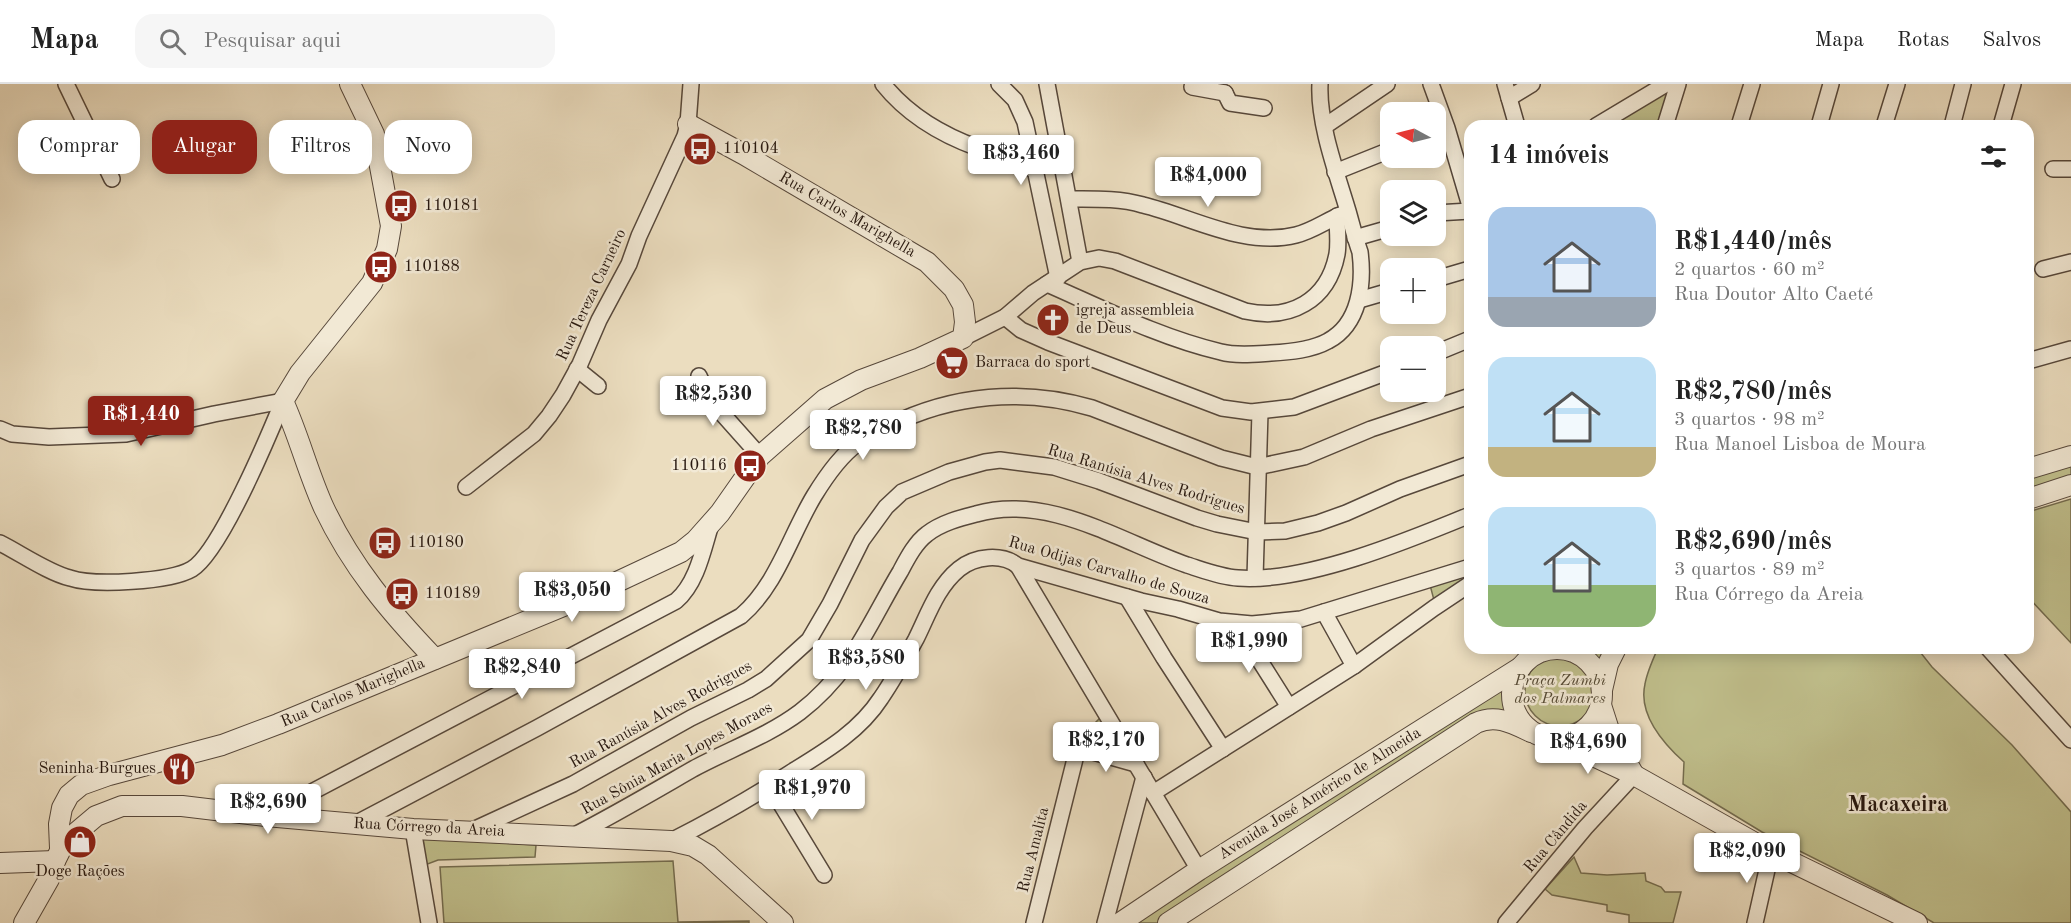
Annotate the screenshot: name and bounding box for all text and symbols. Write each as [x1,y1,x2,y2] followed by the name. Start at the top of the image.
[135,14,555,68] search box
[156,25,189,58] icon: search
[30,27,99,55] text: Mapa
[204,30,341,52] text: Pesquisar aqui
[1815,30,1864,51] text: Mapa
[1897,30,1949,51] text: Rotas
[1982,30,2041,51] text: Salvos
[1380,102,1446,168] north arrow
[1380,102,1446,402] map controls
[18,120,140,174] chip: Comprar
[152,120,257,174] chip: Alugar
[269,120,372,174] chip: Filtros
[384,120,472,174] chip: Novo
[682,131,718,167] bus stop icon: 110104
[966,135,1076,186] pin: R$3,460
[1977,140,2010,173] icon: filters
[723,141,779,157] place label: 110104
[1488,143,1609,169] text: 14 imóveis
[982,144,1060,164] text: R$3,460
[1153,157,1263,208] pin: R$4,000
[1169,166,1247,186] text: R$4,000
[776,169,918,261] street label: Rua Carlos Marighella
[1380,180,1446,246] button: layers
[383,188,419,224] bus stop icon: 110181
[424,198,480,214] place label: 110181
[554,227,630,363] street label: Rua Tereza Carneiro
[1674,229,1832,255] text: R$1,440/mês
[1536,231,1608,303] icon: home
[363,249,399,285] bus stop icon: 110188
[1380,258,1446,324] button: +
[404,259,460,275] place label: 110188
[1674,260,1825,280] text: 2 quartos · 60 m²
[1674,285,1873,305] text: Rua Doutor Alto Caeté
[1035,302,1071,338] church icon: igreja assembleia de Deus
[1076,303,1194,337] place label: igreja assembleia de Deus
[1380,336,1446,402] button: −
[934,345,970,381] supermarket icon: Barraca do sport
[975,355,1091,371] place label: Barraca do sport
[658,376,768,427] pin: R$2,530
[1674,379,1832,405] text: R$2,780/mês
[1536,381,1608,453] icon: home
[674,385,752,405] text: R$2,530
[86,396,196,447] pin: R$1,440
[102,405,180,425] text: R$1,440
[808,410,918,461] pin: R$2,780
[1674,410,1825,430] text: 3 quartos · 98 m²
[824,419,902,439] text: R$2,780
[1674,435,1926,455] text: Rua Manoel Lisboa de Moura
[1045,442,1247,518] street label: Rua Ranúsia Alves Rodrigues
[732,448,768,484] bus stop icon: 110116
[671,458,727,474] place label: 110116
[367,525,403,561] bus stop icon: 110180
[1674,529,1832,555] text: R$2,690/mês
[1536,531,1608,603] icon: home
[408,535,464,551] place label: 110180
[1006,535,1212,607] street label: Rua Odijas Carvalho de Souza
[1674,560,1825,580] text: 3 quartos · 89 m²
[517,572,627,623] pin: R$3,050
[384,576,420,612] bus stop icon: 110189
[533,581,611,601] text: R$3,050
[1674,585,1864,605] text: Rua Córrego da Areia
[425,586,481,602] place label: 110189
[1194,623,1304,674] pin: R$1,990
[1210,632,1288,652] text: R$1,990
[811,640,921,691] pin: R$3,580
[467,649,577,700] pin: R$2,840
[827,649,905,669] text: R$3,580
[279,655,427,731] street label: Rua Carlos Marighella
[483,658,561,678] text: R$2,840
[567,658,755,772] street label: Rua Ranúsia Alves Rodrigues
[1513,673,1607,707] park label: Praça Zumbi dos Palmares
[579,700,775,818] street label: Rua Sônia Maria Lopes Moraes
[1051,722,1161,773] pin: R$2,170
[1533,724,1643,775] pin: R$4,690
[1216,725,1424,863] street label: Avenida José Américo de Almeida
[1067,731,1145,751] text: R$2,170
[1549,733,1627,753] text: R$4,690
[161,751,197,787] restaurant icon: Seninha Burgues
[38,761,156,777] place label: Seninha Burgues
[757,770,867,821] pin: R$1,970
[773,779,851,799] text: R$1,970
[213,784,323,835] pin: R$2,690
[229,793,307,813] text: R$2,690
[1848,794,1948,816] district label: Macaxeira
[1521,798,1591,876] street label: Rua Cândida
[1016,806,1052,894] street label: Rua Amalita
[353,816,505,840] street label: Rua Córrego da Areia
[62,824,98,860] shop icon: Doge Rações
[1692,833,1802,884] pin: R$2,090
[1708,842,1786,862] text: R$2,090
[35,864,125,880] place label: Doge Rações

